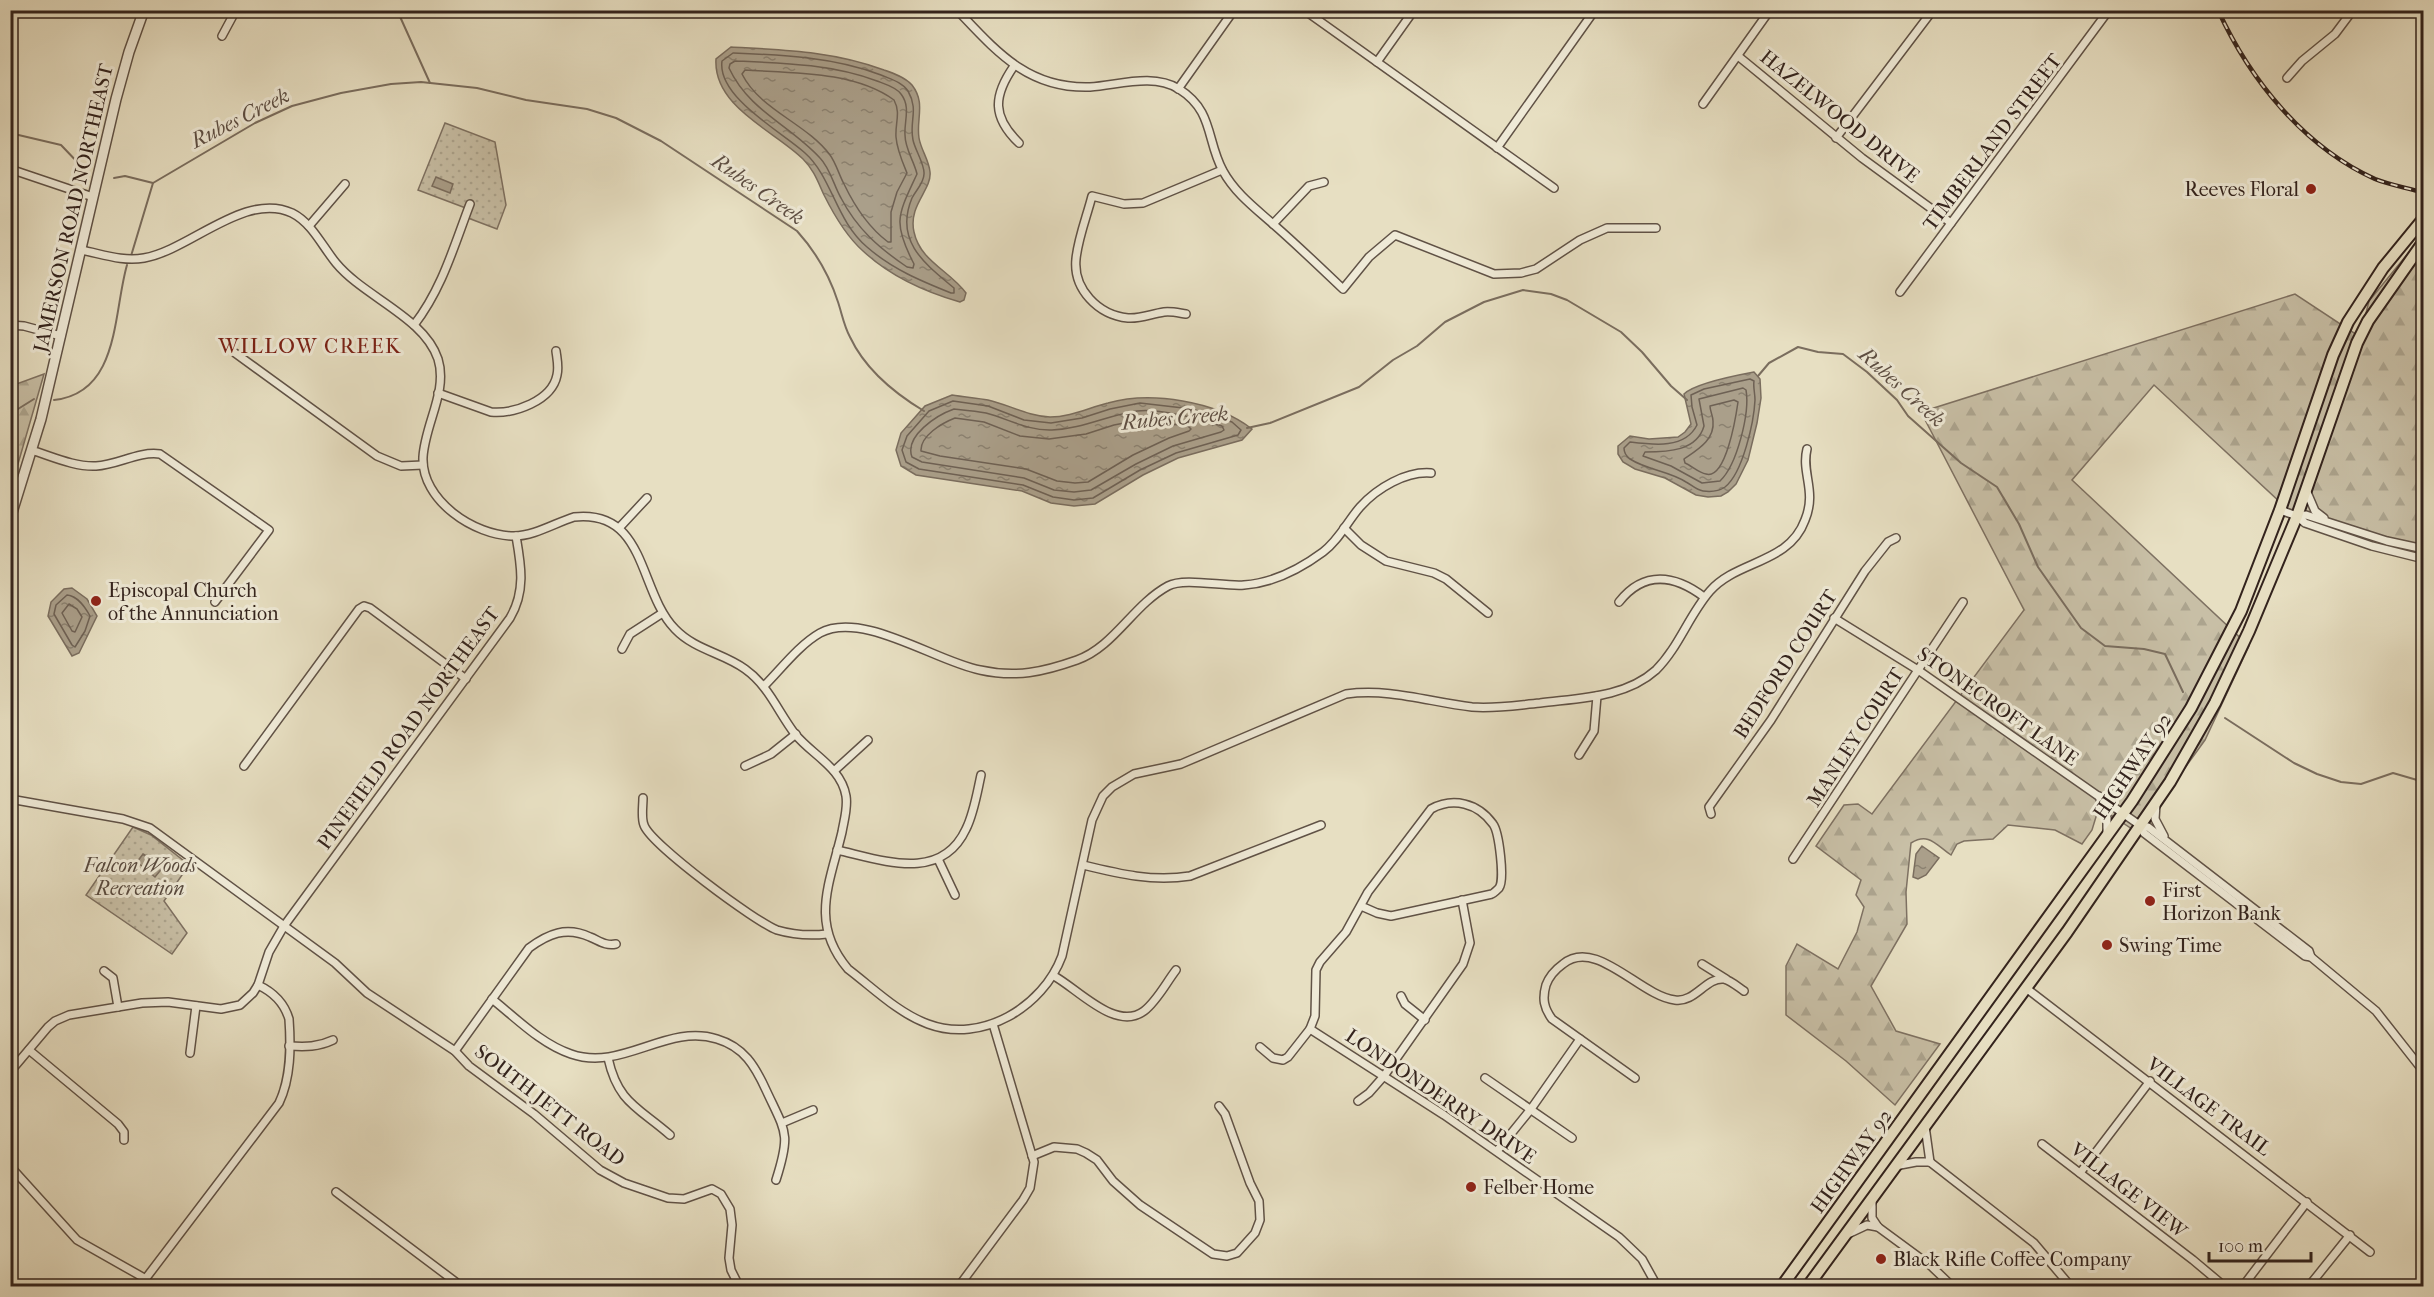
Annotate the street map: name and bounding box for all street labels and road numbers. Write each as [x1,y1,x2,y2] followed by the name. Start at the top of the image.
[1756,45,1924,188] street label: HAZELWOOD DRIVE
[1918,49,2067,235] street label: TIMBERLAND STREET
[29,61,118,357] street label: JAMERSON ROAD NORTHEAST
[1729,585,1842,743] street label: BEDFORD COURT
[313,602,504,854] street label: PINEFIELD ROAD NORTHEAST
[1913,642,2083,771] street label: STONECROFT LANE
[1802,663,1909,811] street label: MANLEY COURT
[2089,709,2176,824] street label: HIGHWAY 92
[1341,1024,1540,1169] street label: LONDONDERRY DRIVE
[470,1040,629,1171] street label: SOUTH JETT ROAD
[2141,1052,2275,1160] street label: VILLAGE TRAIL
[1806,1105,1897,1218] street label: HIGHWAY 92
[2065,1137,2192,1244] street label: VILLAGE VIEW

